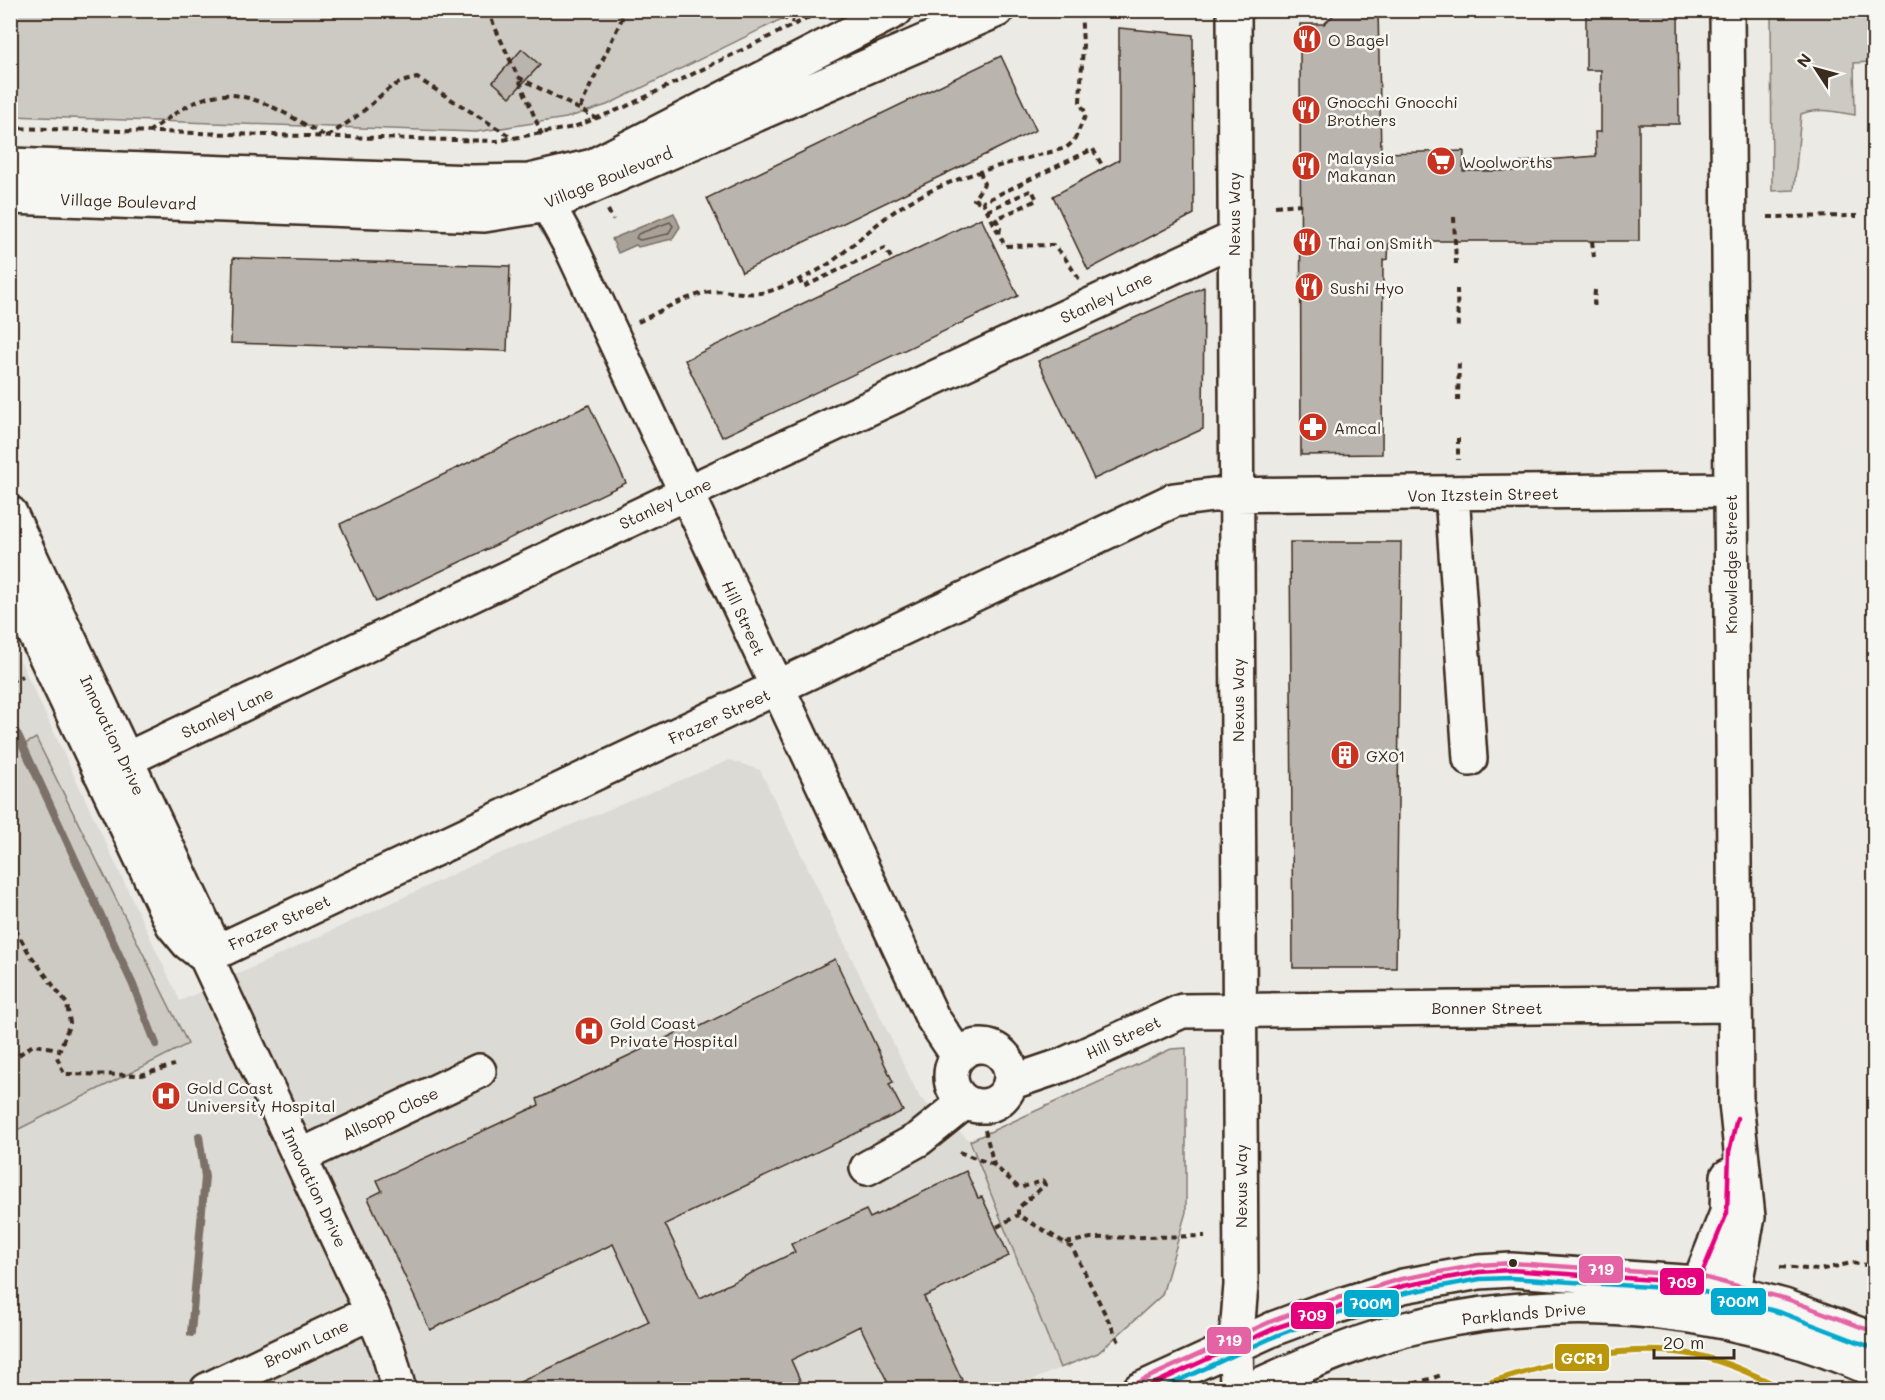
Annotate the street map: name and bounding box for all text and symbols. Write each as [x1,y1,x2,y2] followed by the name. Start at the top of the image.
[1291,23,1323,55] restaurant icon: O Bagel
[1328,29,1389,50] place label: O Bagel
[1786,39,1846,99] north arrow
[1791,49,1816,71] text: N
[1327,91,1458,130] place label: Gnocchi Gnocchi Brothers
[1290,94,1322,126] restaurant icon: Gnocchi Gnocchi Brothers
[541,142,675,212] street label: Village Boulevard
[1425,145,1457,177] supermarket icon: Woolworths
[1327,147,1396,186] place label: Malaysia Makanan
[1290,150,1322,182] restaurant icon: Malaysia Makanan
[1462,151,1553,172] place label: Woolworths
[1223,172,1244,256] street label: Nexus Way
[60,188,196,214] street label: Village Boulevard
[1291,226,1323,258] restaurant icon: Thai on Smith
[1328,232,1432,253] place label: Thai on Smith
[1057,266,1155,328] street label: Stanley Lane
[1293,271,1325,303] restaurant icon: Sushi Hyo
[1330,277,1404,298] place label: Sushi Hyo
[1297,411,1329,443] pharmacy icon: Amcal
[1334,417,1381,438] place label: Amcal
[616,472,714,534] street label: Stanley Lane
[1407,482,1559,506] street label: Von Itzstein Street
[1720,494,1741,634] street label: Knowledge Street
[717,577,771,659] street label: Hill Street
[1227,658,1248,742] street label: Nexus Way
[76,671,150,799] street label: Innovation Drive
[178,681,276,743] street label: Stanley Lane
[665,683,773,749] street label: Frazer Street
[1329,739,1361,771] building icon: GX01
[1366,745,1406,766] place label: GX01
[225,889,333,955] street label: Frazer Street
[1431,997,1543,1018] street label: Bonner Street
[1082,1010,1164,1064] street label: Hill Street
[610,1012,738,1051] place label: Gold Coast Private Hospital
[573,1015,605,1047] hospital icon: Gold Coast Private Hospital
[187,1077,335,1116] place label: Gold Coast University Hospital
[150,1080,182,1112] hospital icon: Gold Coast University Hospital
[339,1082,441,1144] street label: Allsopp Close
[278,1123,352,1251] street label: Innovation Drive
[1230,1144,1251,1228] street label: Nexus Way
[1578,1255,1624,1284] line badge: 719
[1507,1257,1519,1269] unlabelled marker
[1588,1258,1614,1279] text: 719
[1659,1267,1705,1296] line badge: 709
[1668,1271,1697,1292] text: 709
[1710,1287,1767,1316] line badge: 700M
[1343,1289,1400,1318] line badge: 700M
[1717,1290,1759,1311] text: 700M
[1350,1292,1392,1313] text: 700M
[1461,1297,1587,1329] street label: Parklands Drive
[1290,1301,1335,1330] line badge: 709
[1298,1304,1327,1325] text: 709
[260,1314,352,1372] street label: Brown Lane
[1654,1322,1734,1360] scale bar
[1206,1326,1252,1355] line badge: 719
[1216,1329,1242,1350] text: 719
[1663,1330,1704,1354] text: 20 m
[1554,1343,1610,1372] line badge: GCR1
[1561,1347,1603,1368] text: GCR1

